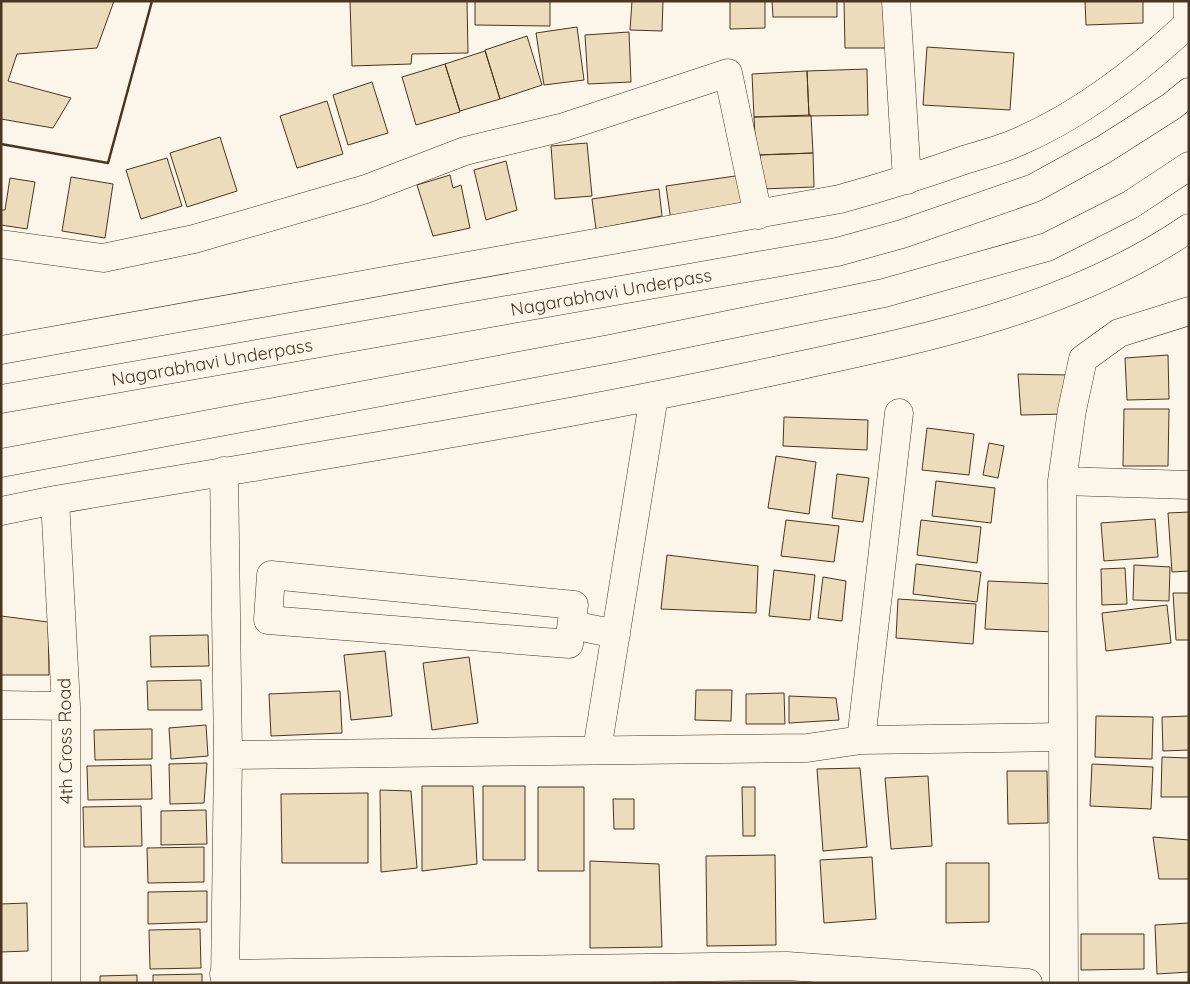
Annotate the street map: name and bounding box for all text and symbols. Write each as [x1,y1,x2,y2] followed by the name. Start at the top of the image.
[509,263,713,321] street label: Nagarabhavi Underpass
[110,333,314,391] street label: Nagarabhavi Underpass
[52,678,78,804] street label: 4th Cross Road

